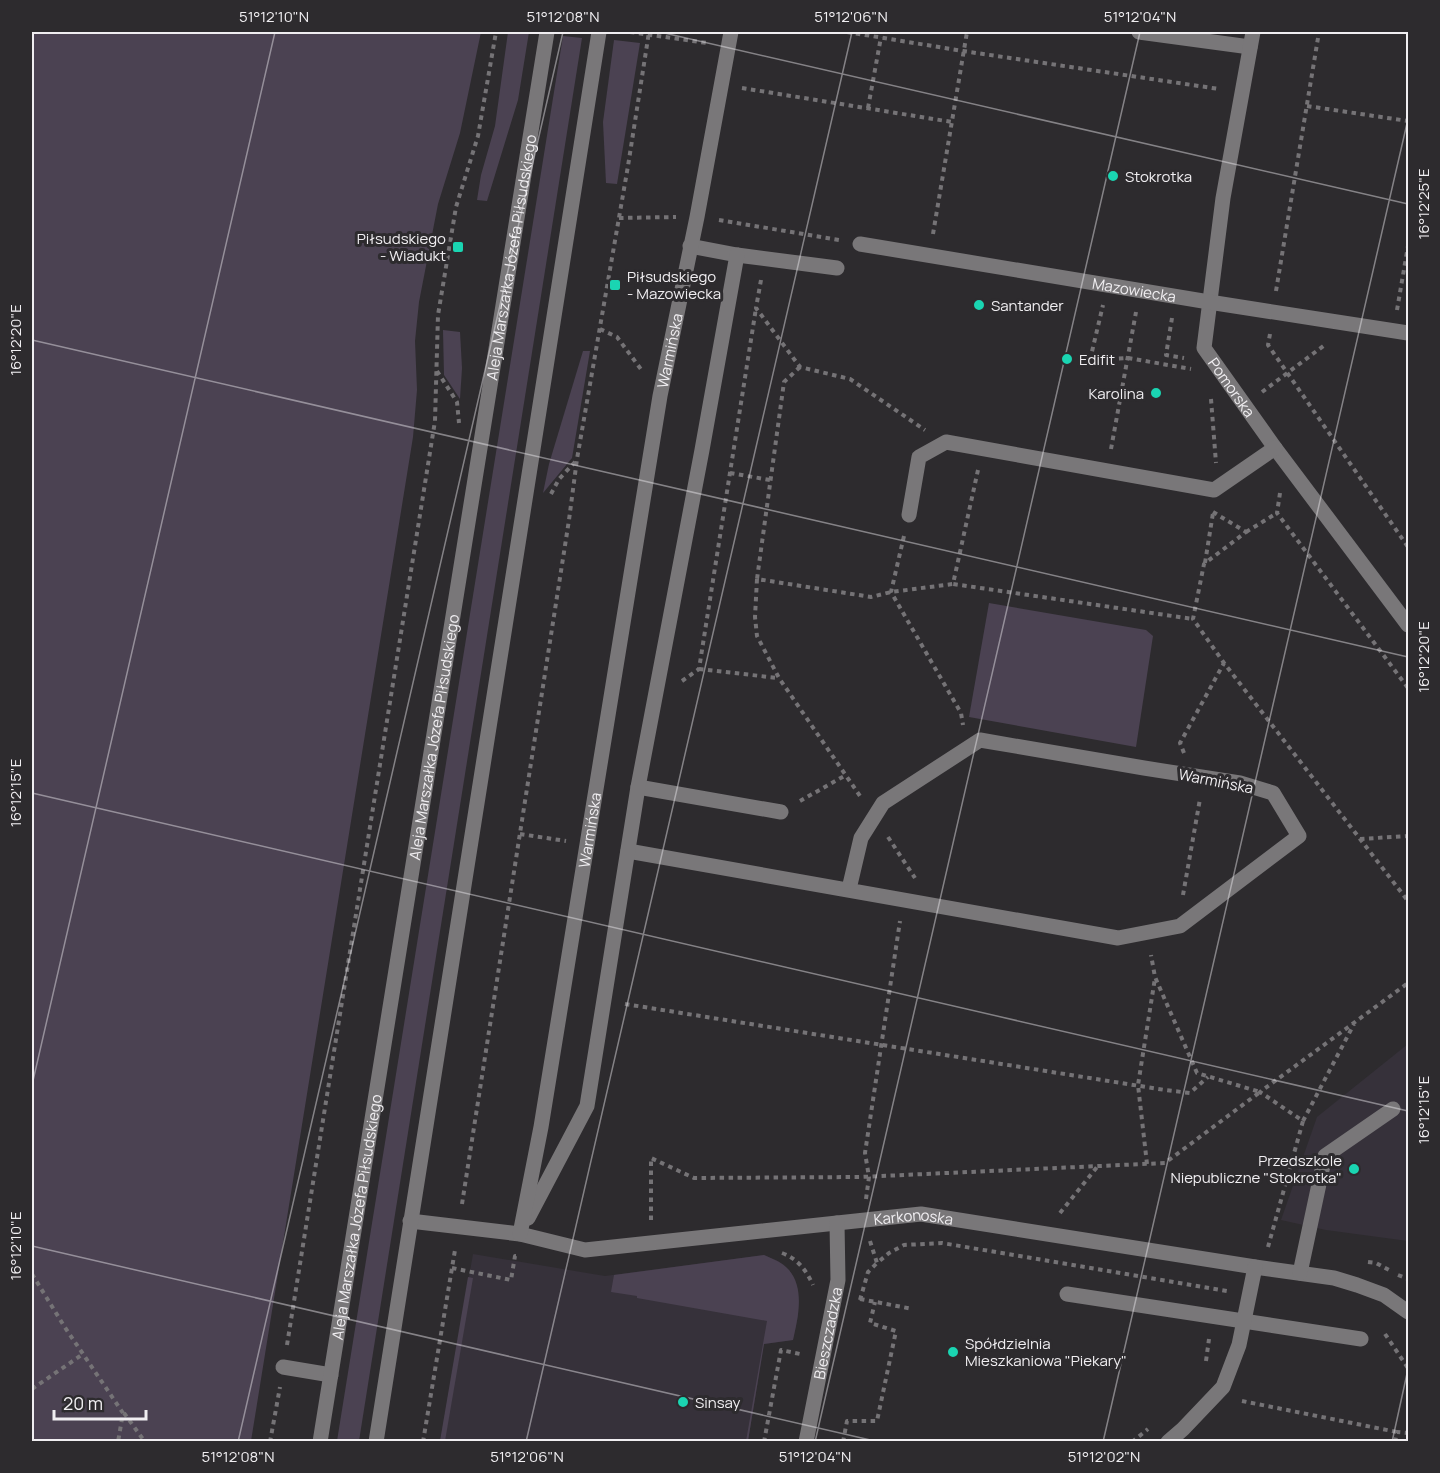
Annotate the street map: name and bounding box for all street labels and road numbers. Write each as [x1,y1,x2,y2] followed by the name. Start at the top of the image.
[481,133,541,382] street label: Aleja Marszałka Józefa Piłsudskiego
[1091,272,1178,307] street label: Mazowiecka
[651,311,687,390] street label: Warmińska
[1204,353,1260,421] street label: Pomorska
[403,613,464,861] street label: Aleja Marszałka Józefa Piłsudskiego
[1177,763,1255,799] street label: Warmińska
[573,791,606,869] street label: Warmińska
[326,1092,386,1341] street label: Aleja Marszałka Józefa Piłsudskiego
[872,1204,955,1230] street label: Karkonoska
[808,1285,847,1381] street label: Bieszczadzka

